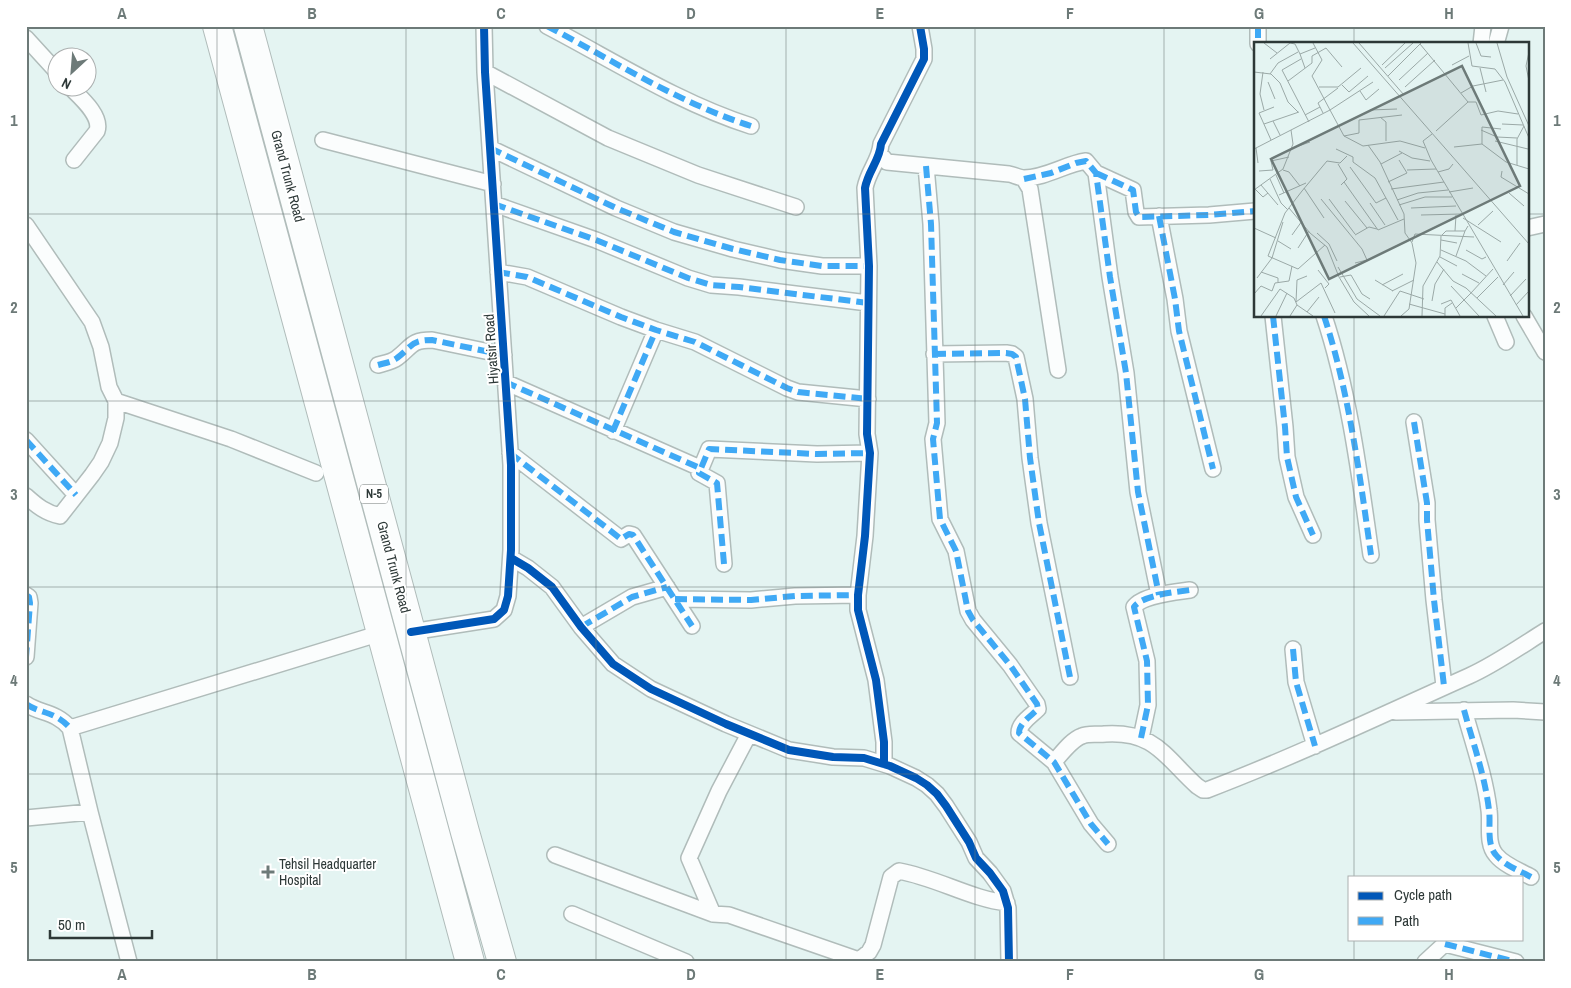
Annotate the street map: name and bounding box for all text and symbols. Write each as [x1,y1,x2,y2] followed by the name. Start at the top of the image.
[117,2,127,24] text: A
[307,2,317,24] text: B
[496,2,506,24] text: C
[686,2,696,24] text: D
[876,2,885,24] text: E
[1066,2,1074,24] text: F
[1254,2,1264,24] text: G
[1444,2,1454,24] text: H
[1254,42,1528,318] inset map
[48,48,98,98] north arrow
[59,74,74,94] text: N
[10,109,18,131] text: 1
[1553,109,1561,131] text: 1
[267,128,309,224] street label: Grand Trunk Road
[10,296,18,318] text: 2
[1553,296,1561,318] text: 2
[480,313,502,385] street label: Hiyatsir Road
[10,483,18,505] text: 3
[1553,483,1561,505] text: 3
[360,484,388,504] road number: N-5
[373,519,415,615] street label: Grand Trunk Road
[10,669,18,691] text: 4
[1553,669,1561,691] text: 4
[279,855,376,889] place label: Tehsil Headquarter Hospital
[10,856,18,878] text: 5
[1553,856,1561,878] text: 5
[261,865,275,879] marker: Tehsil Headquarter Hospital
[1348,876,1524,940] legend
[1394,884,1452,905] text: Cycle path
[50,908,152,940] scale bar
[1394,910,1419,931] text: Path
[58,914,85,935] text: 50 m
[117,963,127,985] text: A
[307,963,317,985] text: B
[496,963,506,985] text: C
[686,963,696,985] text: D
[876,963,885,985] text: E
[1066,963,1074,985] text: F
[1254,963,1264,985] text: G
[1444,963,1454,985] text: H

